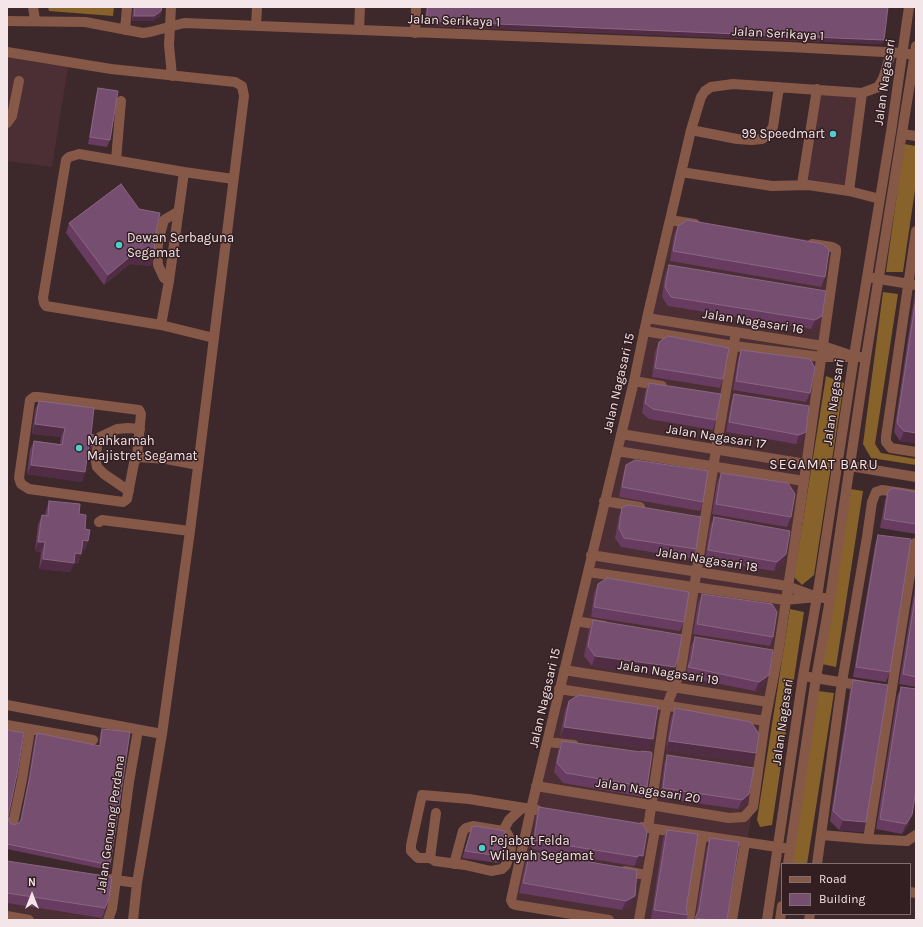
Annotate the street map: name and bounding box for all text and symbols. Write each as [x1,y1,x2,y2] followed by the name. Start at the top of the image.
[408,12,500,30] street label: Jalan Serikaya 1
[731,24,825,44] street label: Jalan Serikaya 1
[871,38,899,126] street label: Jalan Nagasari
[741,126,825,142] place label: 99 Speedmart
[828,129,838,139] marker: 99 Speedmart
[127,230,234,261] place label: Dewan Serbaguna Segamat
[114,240,124,250] marker: Dewan Serbaguna Segamat
[701,306,805,338] street label: Jalan Nagasari 16
[600,332,638,434] street label: Jalan Nagasari 15
[820,358,848,446] street label: Jalan Nagasari
[665,421,767,453] street label: Jalan Nagasari 17
[87,433,197,464] place label: Mahkamah Majistret Segamat
[74,443,84,453] marker: Mahkamah Majistret Segamat
[769,457,879,473] district label: SEGAMAT BARU
[655,544,759,576] street label: Jalan Nagasari 18
[526,647,564,749] street label: Jalan Nagasari 15
[616,657,720,689] street label: Jalan Nagasari 19
[769,678,797,766] street label: Jalan Nagasari
[94,754,128,894] street label: Jalan Genuang Perdana
[595,775,701,807] street label: Jalan Nagasari 20
[490,833,594,864] place label: Pejabat Felda Wilayah Segamat
[477,843,487,853] marker: Pejabat Felda Wilayah Segamat
[781,863,911,915] legend
[819,872,847,886] text: Road
[12,875,52,915] north arrow
[28,876,36,889] text: N
[819,892,865,906] text: Building

